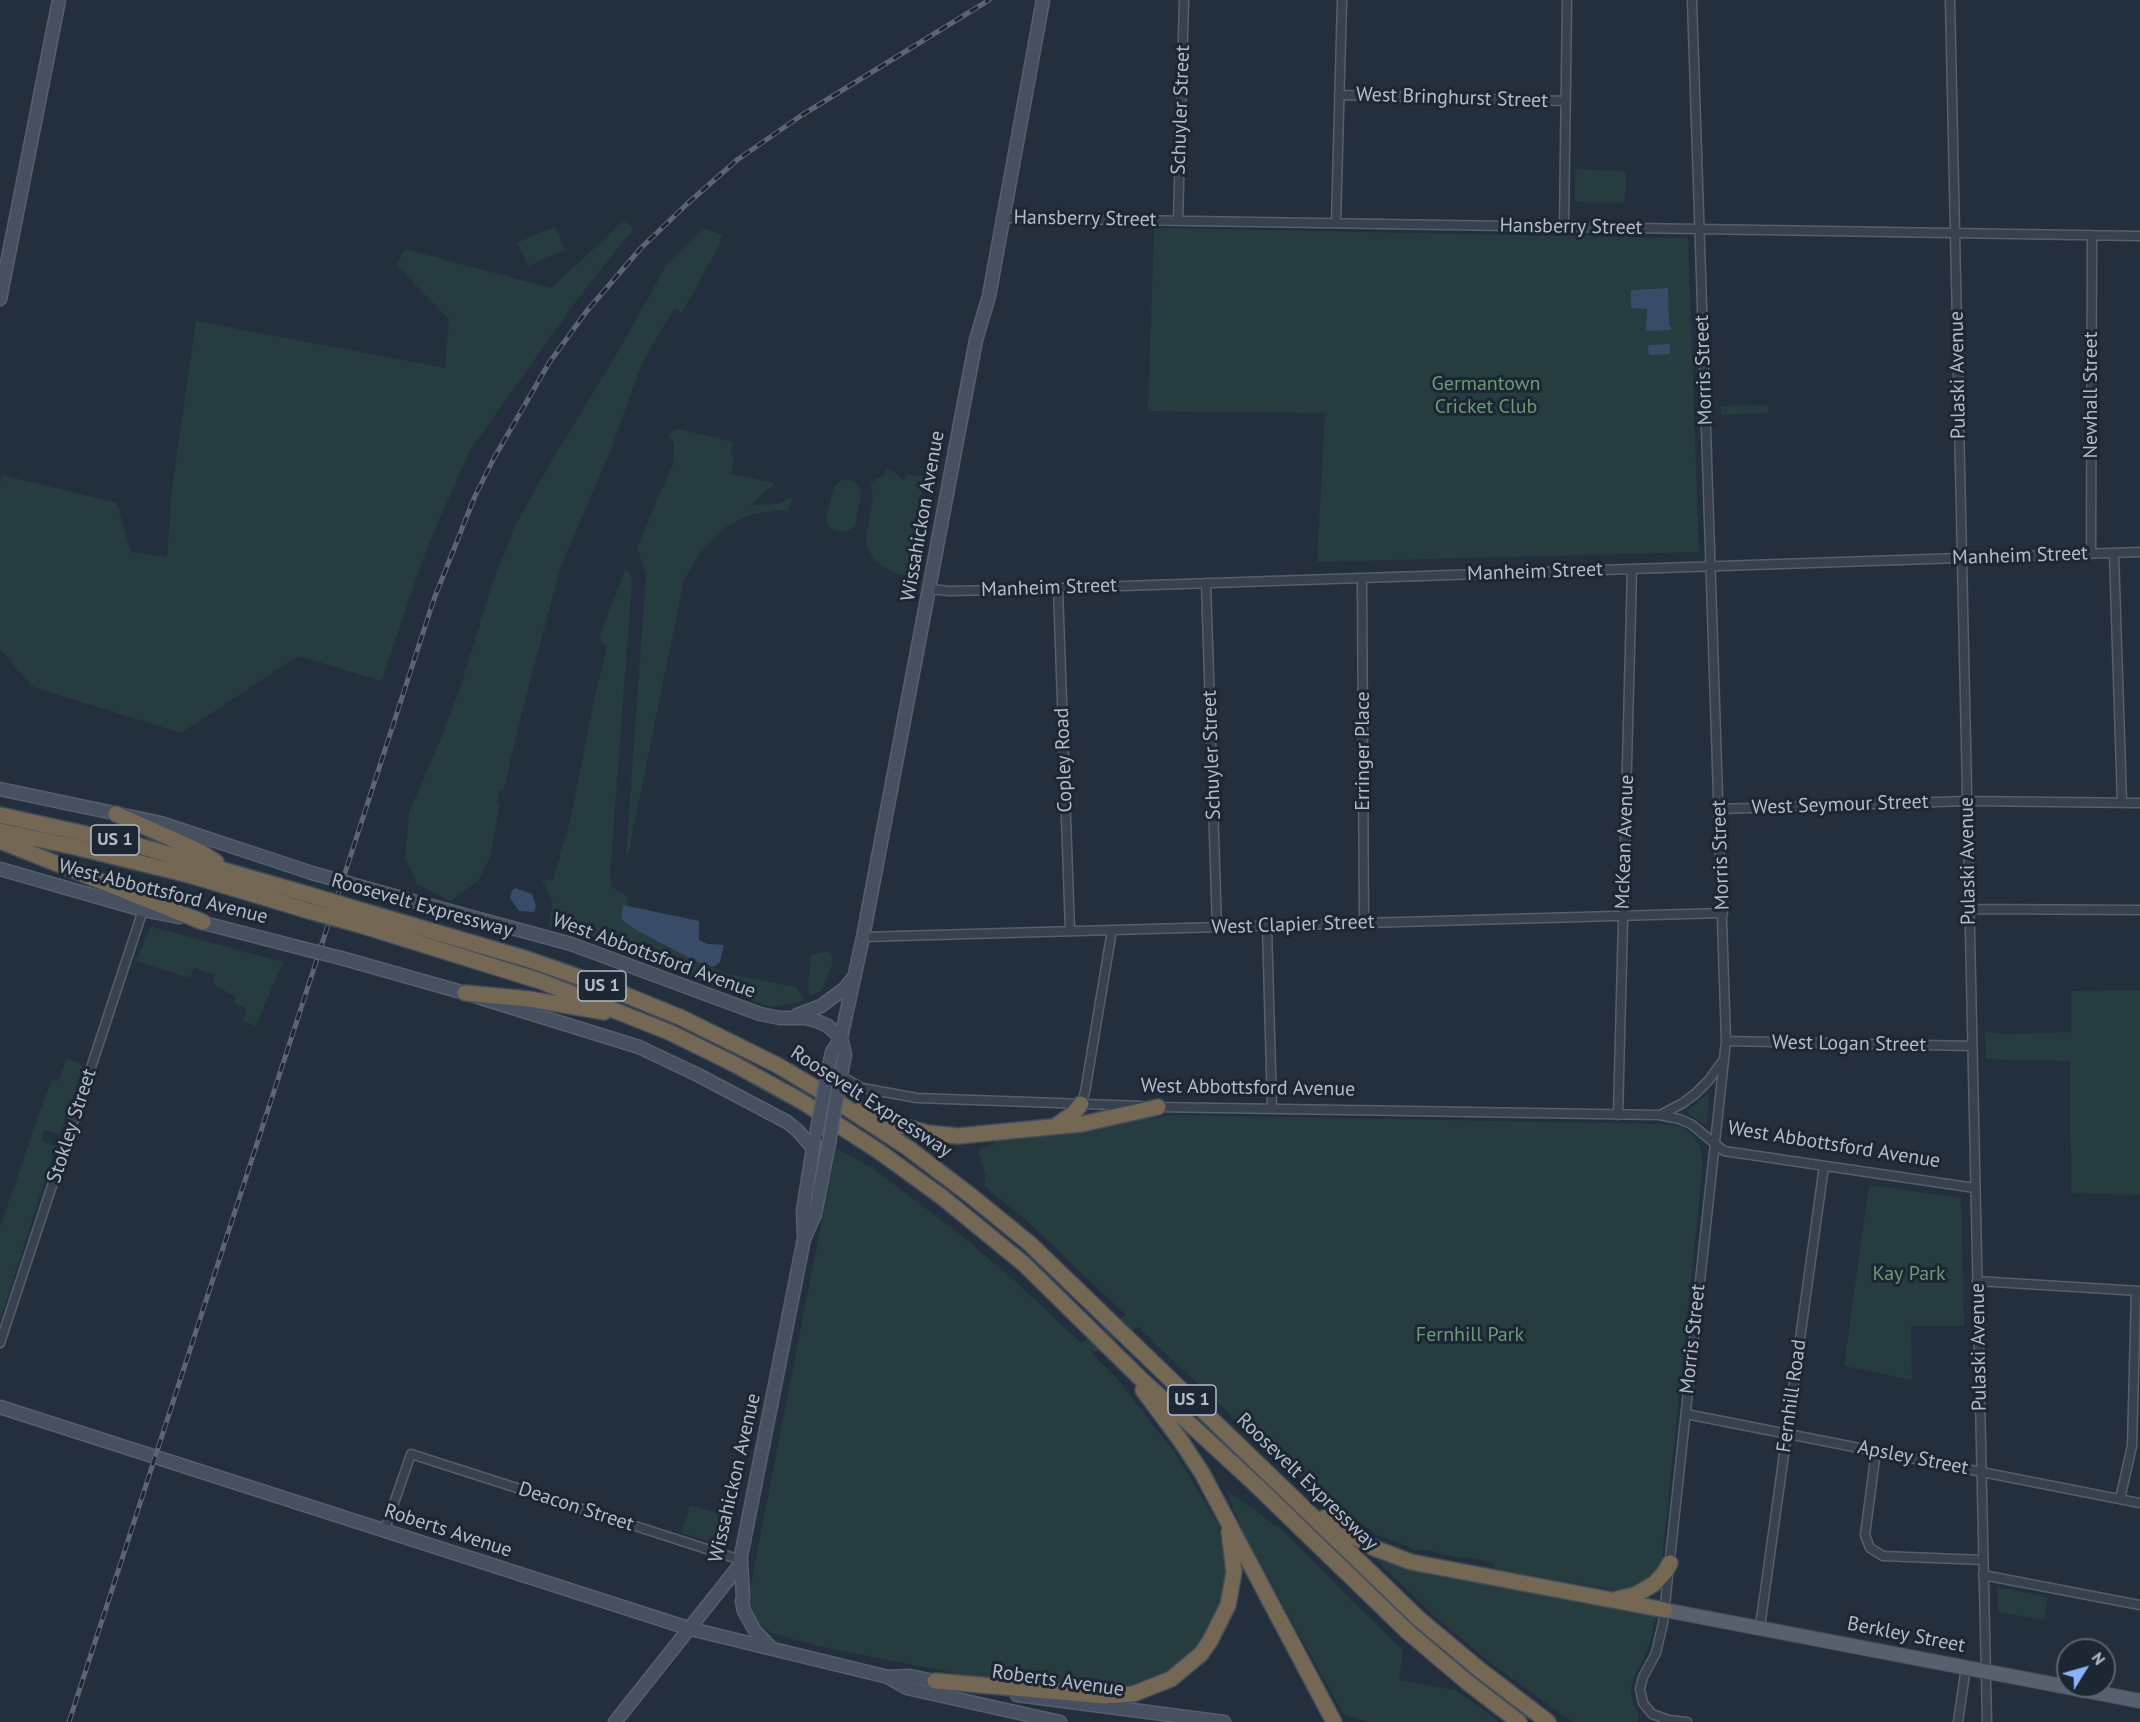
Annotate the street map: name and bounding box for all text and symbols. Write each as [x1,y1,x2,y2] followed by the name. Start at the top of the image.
[1167,45,1195,175] street label: Schuyler Street
[1356,83,1548,113] street label: West Bringhurst Street
[1013,206,1157,232] street label: Hansberry Street
[1499,214,1643,240] street label: Hansberry Street
[1945,311,1971,439] street label: Pulaski Avenue
[1690,314,1718,426] street label: Morris Street
[2079,331,2103,459] street label: Newhall Street
[1432,372,1540,419] park label: Germantown Cricket Club
[896,429,950,603] street label: Wissahickon Avenue
[1952,542,2088,570] street label: Manheim Street
[1467,558,1603,586] street label: Manheim Street
[981,574,1117,602] street label: Manheim Street
[1198,690,1226,820] street label: Schuyler Street
[1351,691,1375,811] street label: Erringer Place
[1050,707,1078,813] street label: Copley Road
[1611,774,1639,910] street label: McKean Avenue
[1751,790,1929,820] street label: West Seymour Street
[1955,797,1981,925] street label: Pulaski Avenue
[1707,799,1735,911] street label: Morris Street
[91,825,139,855] road number: US 1
[56,854,270,930] street label: West Abbottsford Avenue
[329,869,515,943] street label: Roosevelt Expressway
[549,908,759,1004] street label: West Abbottsford Avenue
[1211,910,1375,940] street label: West Clapier Street
[578,971,626,1001] road number: US 1
[1772,1031,1926,1057] street label: West Logan Street
[786,1041,956,1163] street label: Roosevelt Expressway
[42,1066,102,1186] street label: Stokley Street
[1140,1074,1356,1102] street label: West Abbottsford Avenue
[1726,1116,1942,1174] street label: West Abbottsford Avenue
[1873,1262,1945,1286] park label: Kay Park
[1675,1283,1711,1395] street label: Morris Street
[1966,1283,1992,1411] street label: Pulaski Avenue
[1416,1323,1524,1347] park label: Fernhill Park
[1772,1338,1812,1454] street label: Fernhill Road
[1168,1385,1216,1415] road number: US 1
[704,1391,766,1565] street label: Wissahickon Avenue
[1231,1408,1383,1556] street label: Roosevelt Expressway
[1856,1436,1970,1480] street label: Apsley Street
[515,1477,637,1537] street label: Deacon Street
[381,1499,515,1563] street label: Roberts Avenue
[1845,1612,1967,1658] street label: Berkley Street
[2056,1638,2116,1698] north arrow
[2088,1648,2110,1669] text: N
[990,1660,1126,1702] street label: Roberts Avenue

